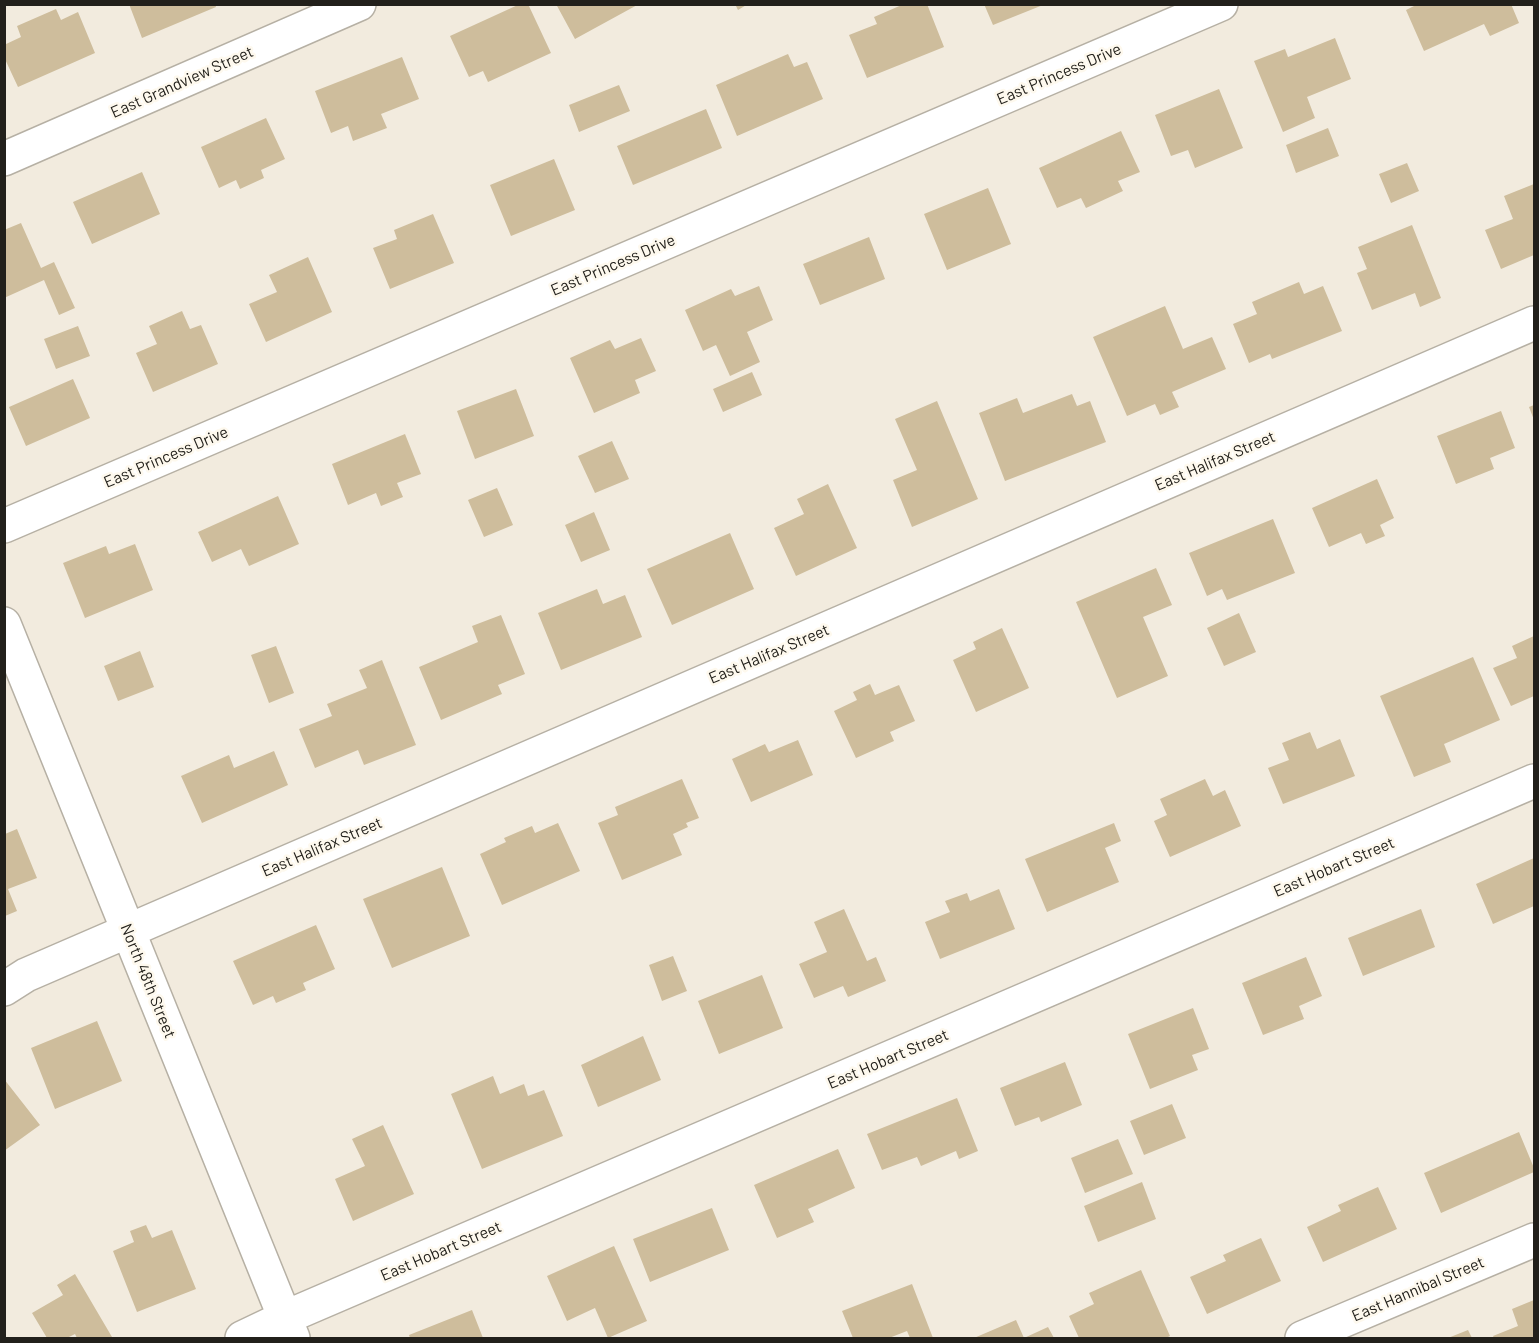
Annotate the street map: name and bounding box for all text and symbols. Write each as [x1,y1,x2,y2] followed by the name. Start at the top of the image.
[994,39,1124,109] street label: East Princess Drive
[108,42,256,122] street label: East Grandview Street
[548,230,678,300] street label: East Princess Drive
[101,422,231,492] street label: East Princess Drive
[1152,427,1278,495] street label: East Halifax Street
[706,620,832,688] street label: East Halifax Street
[259,813,385,881] street label: East Halifax Street
[1271,833,1397,901] street label: East Hobart Street
[116,921,180,1041] street label: North 48th Street
[825,1025,951,1093] street label: East Hobart Street
[378,1217,504,1285] street label: East Hobart Street
[1349,1252,1487,1326] street label: East Hannibal Street

